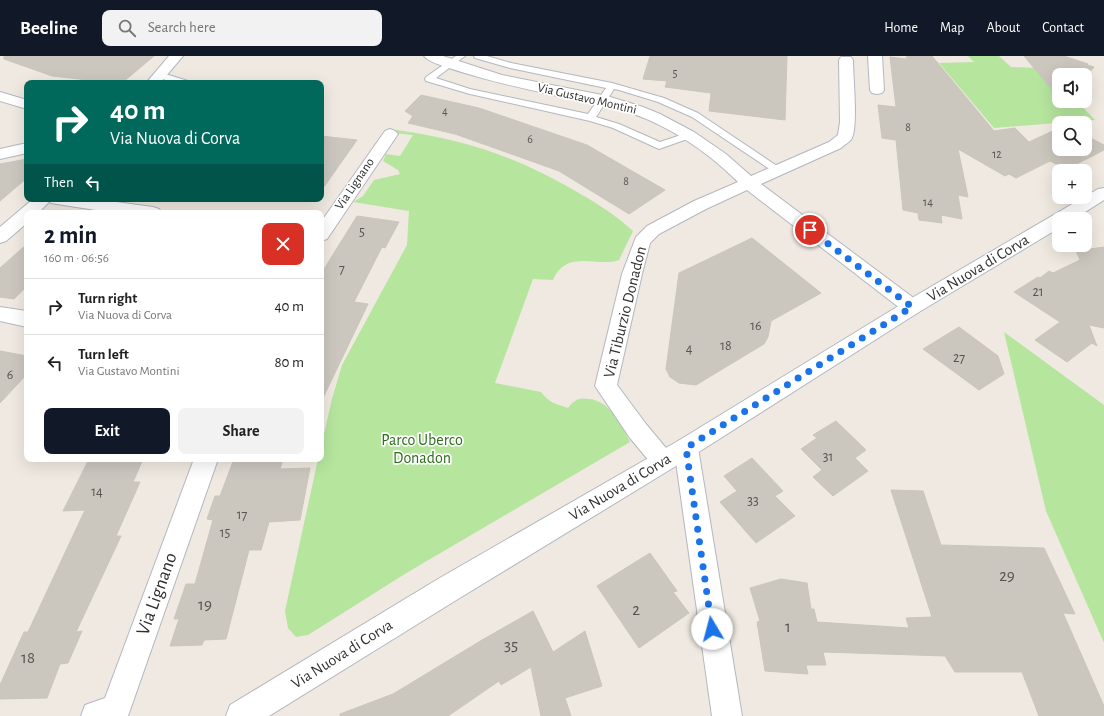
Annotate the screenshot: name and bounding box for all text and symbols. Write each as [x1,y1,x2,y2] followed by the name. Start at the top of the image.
[102,10,382,46] search box
[116,17,138,39] icon: search
[20,19,78,38] text: Beeline
[148,20,216,35] text: Search here
[884,21,918,35] text: Home
[940,21,964,35] text: Map
[986,21,1020,35] text: About
[1042,21,1084,35] text: Contact
[672,67,678,79] house number: 5
[1052,68,1092,252] map controls
[1052,68,1092,108] button: sound
[536,81,638,117] street label: Via Gustavo Montini
[44,96,96,148] icon: right
[110,97,166,125] text: 40 m
[442,105,448,117] house number: 4
[1052,116,1092,156] button: search
[905,121,911,133] house number: 8
[110,130,240,148] text: Via Nuova di Corva
[527,133,533,145] house number: 6
[992,148,1002,160] house number: 12
[333,156,377,212] street label: Via Lignano
[1052,164,1092,204] button: +
[82,172,104,194] icon: left
[44,175,74,190] text: Then
[623,175,629,187] house number: 8
[923,196,933,208] house number: 14
[1052,212,1092,252] button: −
[793,213,827,247] pin
[799,219,821,241] icon: arrive
[262,223,304,265] button: close
[44,224,97,248] text: 2 min
[359,225,365,239] house number: 5
[924,231,1032,305] street label: Via Nuova di Corva
[601,245,649,379] street label: Via Tiburzio Donadon
[44,252,109,265] text: 160 m · 06:56
[339,262,345,276] house number: 7
[1032,285,1044,299] house number: 21
[78,291,137,306] text: Turn right
[44,296,66,318] icon: right
[274,299,304,314] text: 40 m
[78,309,172,322] text: Via Nuova di Corva
[750,319,762,333] house number: 16
[720,339,732,353] house number: 18
[686,342,693,356] house number: 4
[78,347,129,362] text: Turn left
[953,351,965,365] house number: 27
[44,352,66,374] icon: left
[274,355,304,370] text: 80 m
[78,365,180,378] text: Via Gustavo Montini
[7,368,13,382] house number: 6
[44,408,170,454] button: Exit
[178,408,304,454] button: Share
[381,432,463,466] park label: Parco Uberco Donadon
[566,450,674,524] street label: Via Nuova di Corva
[823,450,833,464] house number: 31
[91,485,103,499] house number: 14
[747,494,759,508] house number: 33
[237,508,247,522] house number: 17
[220,526,230,540] house number: 15
[133,550,181,638] street label: Via Lignano
[999,567,1015,584] house number: 29
[198,596,212,613] house number: 19
[632,601,640,618] house number: 2
[691,608,733,650] position arrow
[289,617,395,691] street label: Via Nuova di Corva
[785,618,791,635] house number: 1
[504,636,518,653] house number: 35
[21,649,35,666] house number: 18

